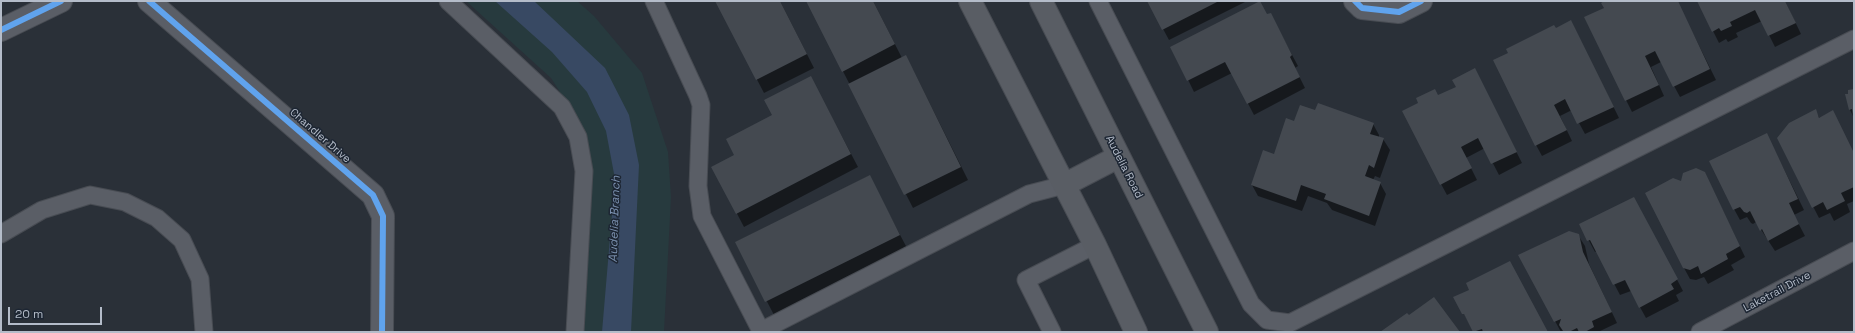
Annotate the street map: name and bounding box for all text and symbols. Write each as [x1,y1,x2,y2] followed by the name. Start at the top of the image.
[287,106,353,166] street label: Chandler Drive
[1103,133,1145,201] street label: Audelia Road
[606,175,624,263] water label: Audelia Branch
[1741,269,1813,315] street label: Laketrail Drive
[10,299,104,325] scale bar
[15,306,43,322] text: 20 m

